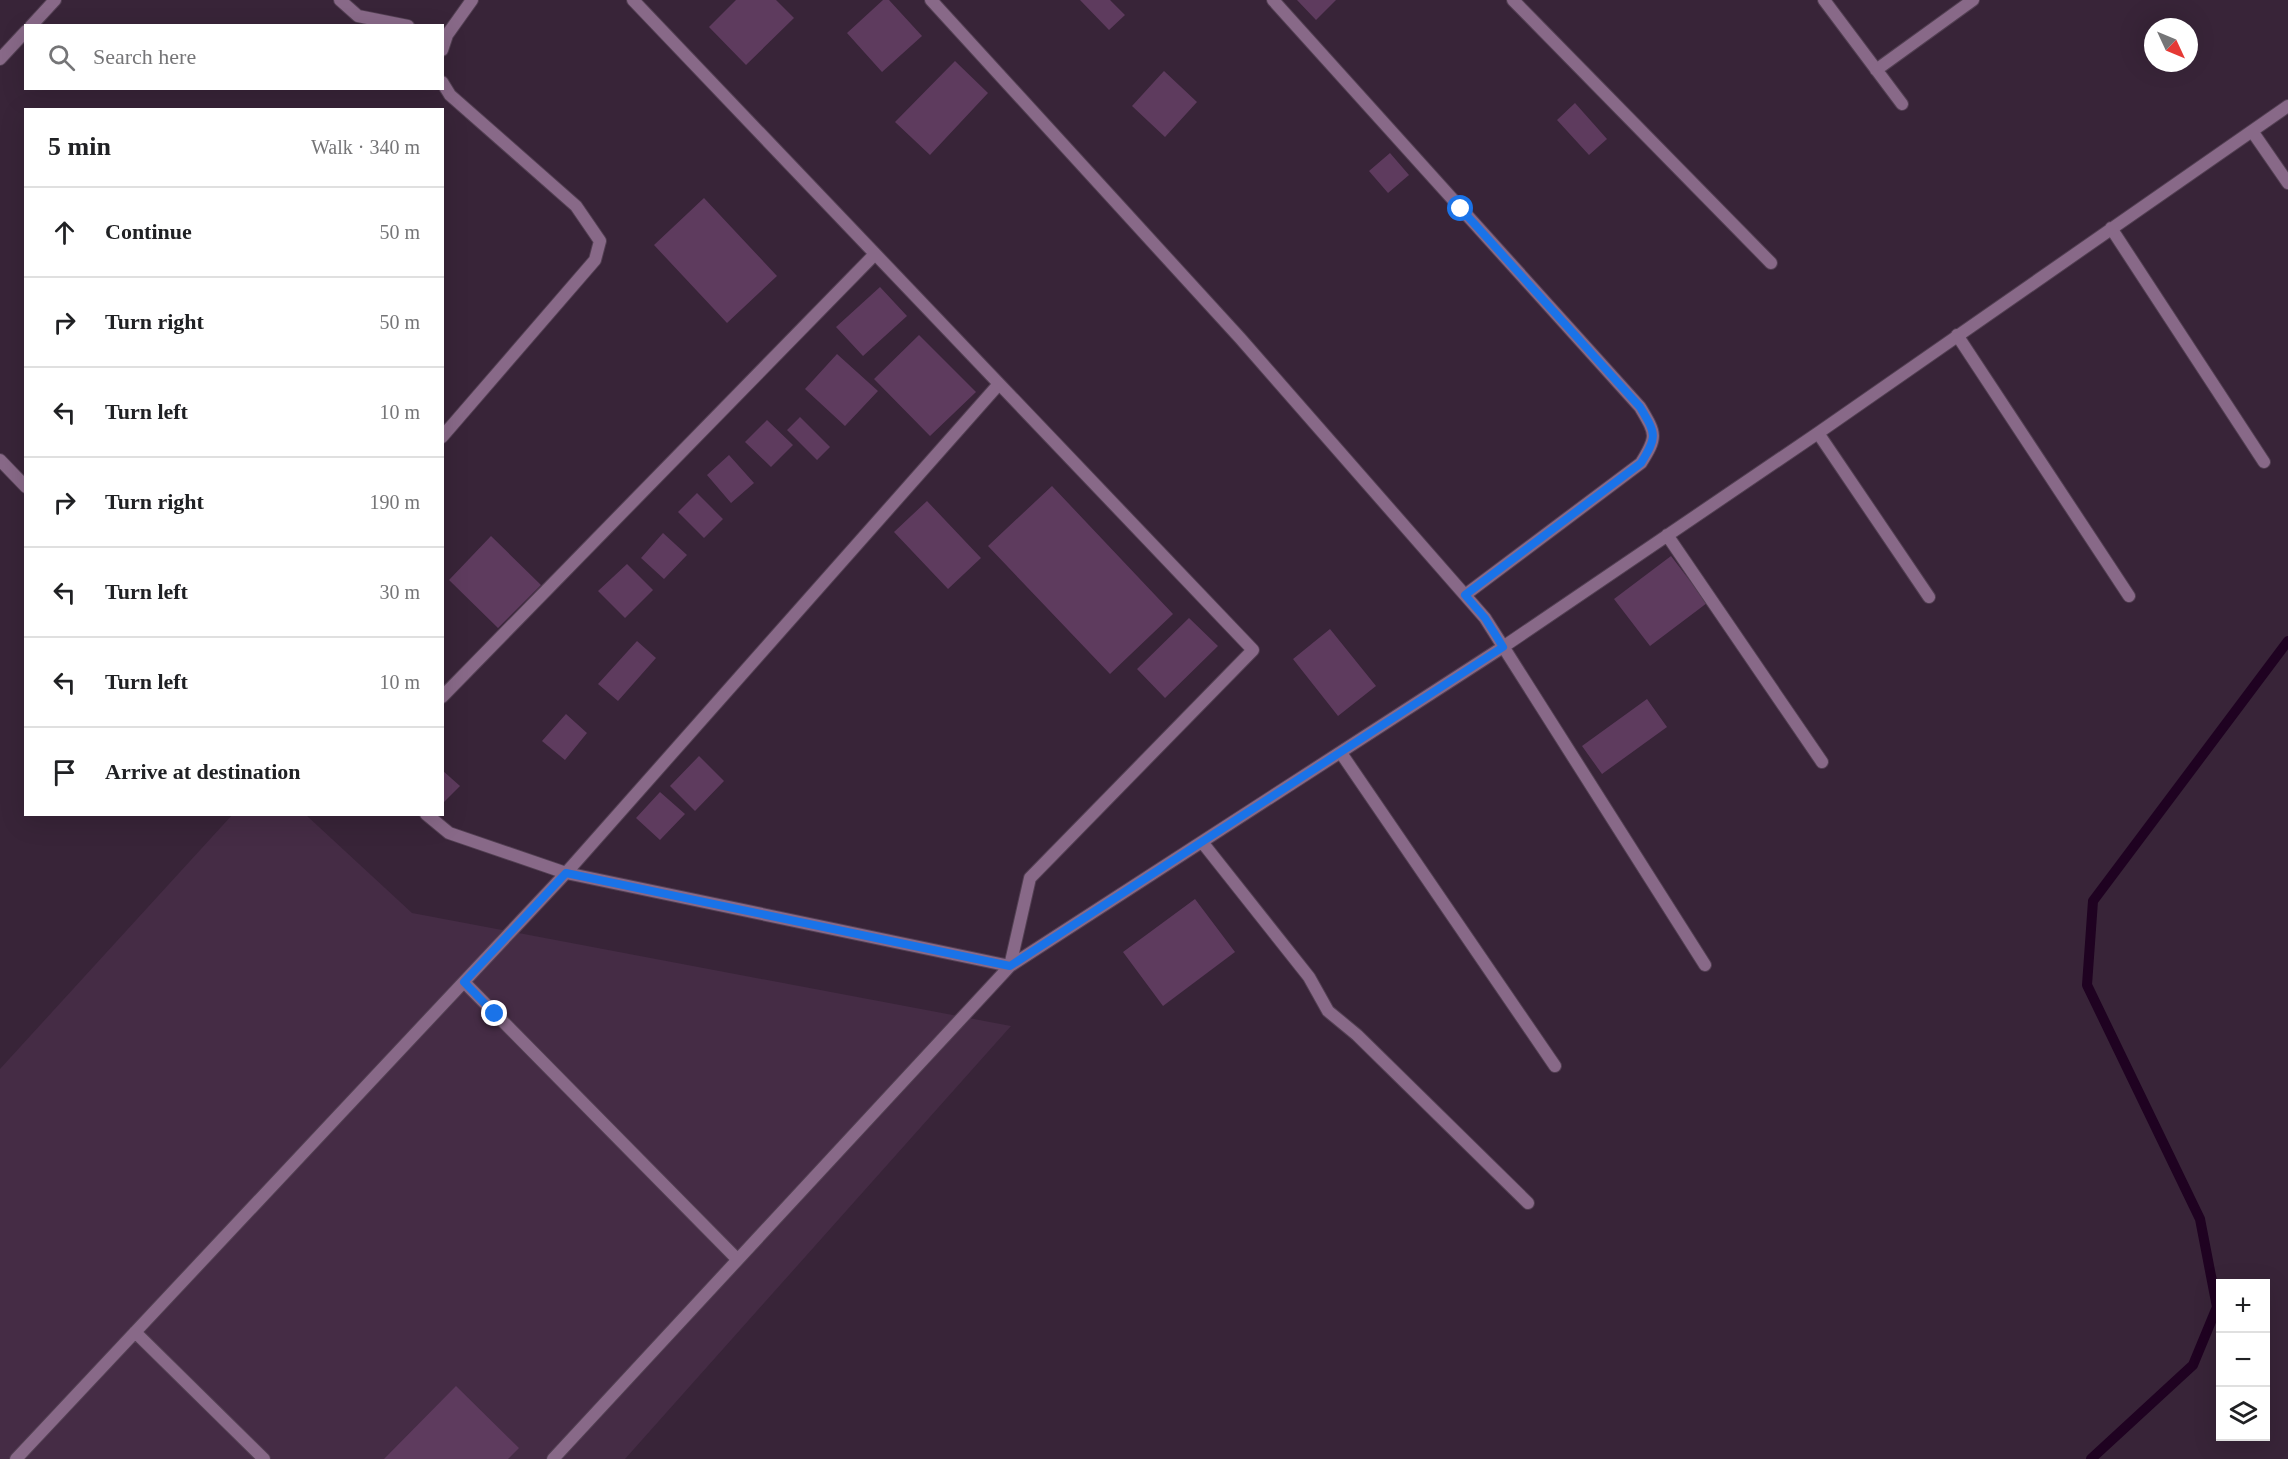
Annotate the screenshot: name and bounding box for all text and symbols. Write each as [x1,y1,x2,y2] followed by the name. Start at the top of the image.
[2144,18,2198,72] north arrow
[24,24,444,90] search box
[45,41,78,74] icon: search
[93,44,196,69] text: Search here
[48,132,111,161] text: 5 min
[311,136,420,158] text: Walk · 340 m
[1447,195,1473,221] route start
[48,216,81,249] icon: ahead
[105,219,192,244] text: Continue
[379,221,420,243] text: 50 m
[48,306,81,339] icon: right
[105,309,204,334] text: Turn right
[379,311,420,333] text: 50 m
[48,396,81,429] icon: left
[105,399,188,424] text: Turn left
[379,401,420,423] text: 10 m
[48,486,81,519] icon: right
[105,489,204,514] text: Turn right
[369,491,420,513] text: 190 m
[48,576,81,609] icon: left
[105,579,188,604] text: Turn left
[379,581,420,603] text: 30 m
[48,666,81,699] icon: left
[105,669,188,694] text: Turn left
[379,671,420,693] text: 10 m
[48,756,81,789] icon: arrive
[105,759,301,784] text: Arrive at destination
[481,1000,507,1026] route end
[2216,1279,2270,1441] map controls
[2216,1279,2270,1333] button: +
[2216,1333,2270,1387] button: −
[2216,1387,2270,1441] button: layers

